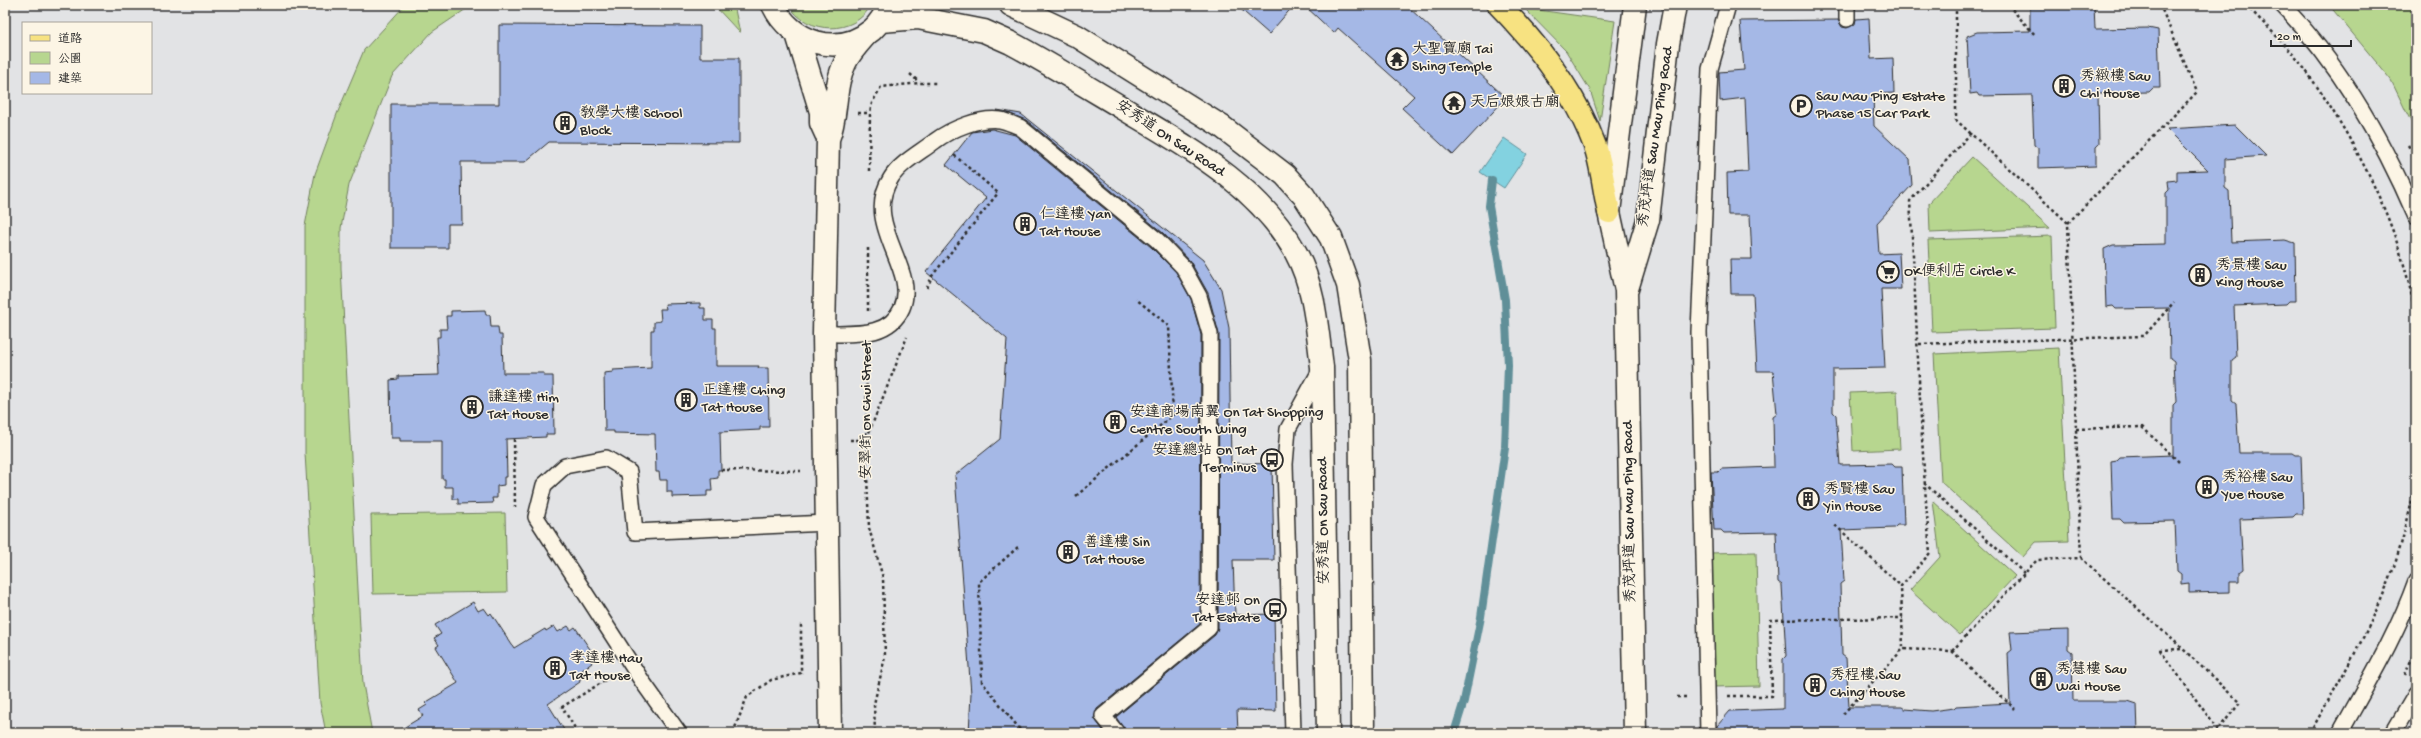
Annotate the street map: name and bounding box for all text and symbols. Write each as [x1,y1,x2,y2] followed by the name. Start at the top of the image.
[22,22,152,94] legend
[2271,22,2351,48] scale bar
[2277,31,2302,45] text: 20 m
[58,32,82,47] text: 道路
[1412,41,1493,76] place label: 大聖寶廟 Tai Shing Temple
[1634,44,1678,228] street label: 秀茂坪道 Sau Mau Ping Road
[1384,46,1410,72] temple icon: 大聖寶廟 Tai Shing Temple
[58,52,82,67] text: 公園
[2080,68,2151,103] place label: 秀緻樓 Sau Chi House
[58,72,82,87] text: 建築
[2051,73,2077,99] building icon: 秀緻樓 Sau Chi House
[1815,88,1945,123] place label: Sau Mau Ping Estate Phase 15 Car Park
[1441,90,1467,116] temple icon: 天后娘娘古廟
[1788,93,1814,119] parking icon: Sau Mau Ping Estate Phase 15 Car Park
[1470,94,1560,112] place label: 天后娘娘古廟
[1112,97,1229,182] street label: 安秀道 On Sau Road
[579,104,683,140] place label: 教學大樓 School Block
[552,110,578,136] building icon: 教學大樓 School Block
[1039,206,1111,241] place label: 仁達樓 Yan Tat House
[1012,211,1038,237] building icon: 仁達樓 Yan Tat House
[2216,257,2287,292] place label: 秀景樓 Sau King House
[1875,259,1901,285] supermarket icon: OK便利店 Circle K
[2187,262,2213,288] building icon: 秀景樓 Sau King House
[1904,263,2016,281] place label: OK便利店 Circle K
[858,339,876,479] street label: 安翠街 On Chui Street
[701,382,786,417] place label: 正達樓 Ching Tat House
[673,387,699,413] building icon: 正達樓 Ching Tat House
[487,388,559,424] place label: 謙達樓 Him Tat House
[459,394,485,420] building icon: 謙達樓 Him Tat House
[1130,403,1324,439] place label: 安達商場南翼 On Tat Shopping Centre South Wing
[1102,409,1128,435] building icon: 安達商場南翼 On Tat Shopping Centre South Wing
[1619,420,1641,603] street label: 秀茂坪道 Sau Mau Ping Road
[1153,442,1258,477] place label: 安達總站 On Tat Terminus
[1259,447,1285,473] bus stop icon: 安達總站 On Tat Terminus
[1314,456,1334,585] street label: 安秀道 On Sau Road
[2220,469,2293,504] place label: 秀裕樓 Sau Yue House
[2194,474,2220,500] building icon: 秀裕樓 Sau Yue House
[1822,481,1895,516] place label: 秀賢樓 Sau Yin House
[1795,486,1821,512] building icon: 秀賢樓 Sau Yin House
[1083,534,1150,569] place label: 善達樓 Sin Tat House
[1055,539,1081,565] building icon: 善達樓 Sin Tat House
[1192,592,1260,627] place label: 安達邨 On Tat Estate
[1262,597,1288,623] bus stop icon: 安達邨 On Tat Estate
[569,650,642,685] place label: 孝達樓 Hau Tat House
[542,655,568,681] building icon: 孝達樓 Hau Tat House
[2056,661,2127,696] place label: 秀慧樓 Sau Wai House
[2028,666,2054,692] building icon: 秀慧樓 Sau Wai House
[1830,667,1906,702] place label: 秀程樓 Sau Ching House
[1802,672,1828,698] building icon: 秀程樓 Sau Ching House

